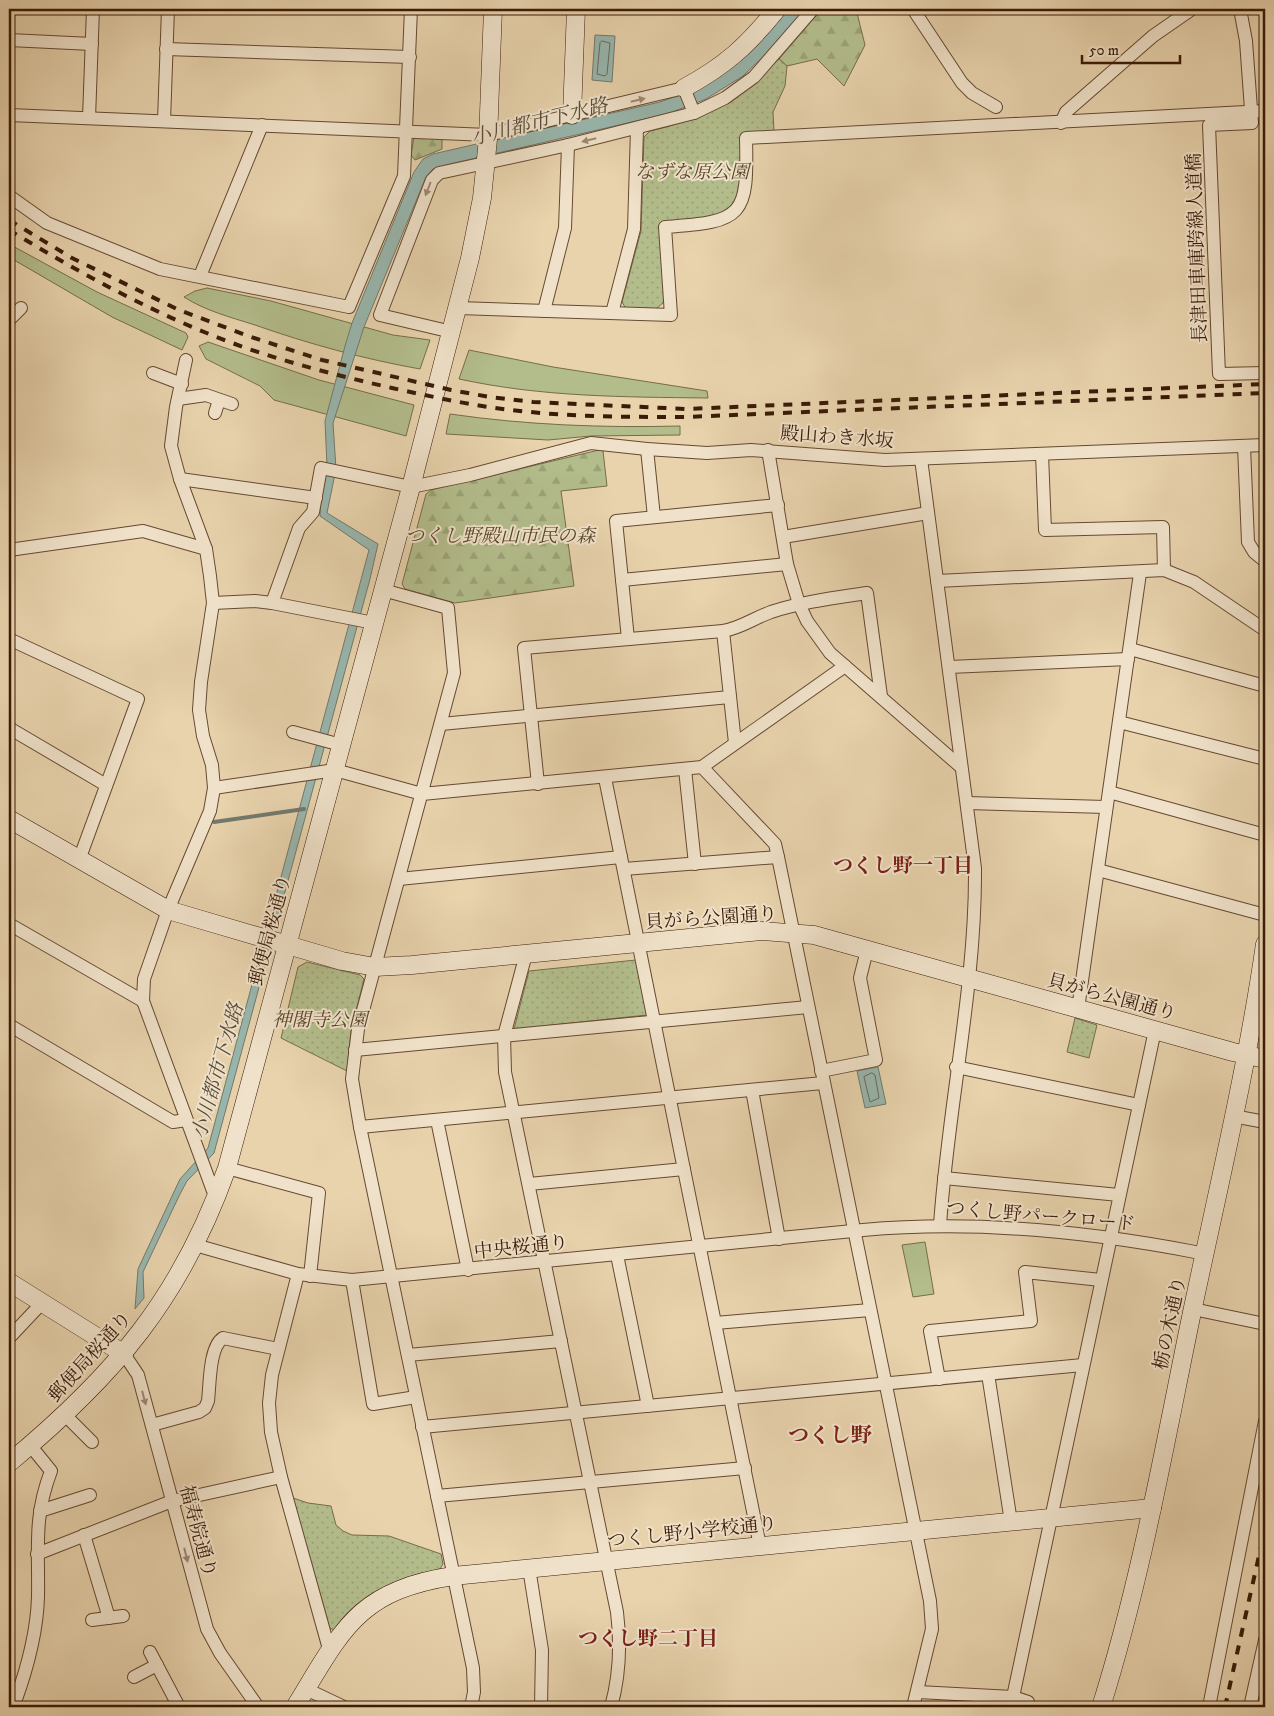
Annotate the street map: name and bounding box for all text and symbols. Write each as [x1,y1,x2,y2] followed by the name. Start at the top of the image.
[1082,32,1179,64] scale bar
[1089,41,1119,60] text: 50 m
[468,93,612,152] water label: 小川都市下水路
[630,96,645,104] one-way arrow
[582,136,597,144] one-way arrow
[1183,153,1212,343] street label: 長津田車庫跨線人道橋
[635,161,752,184] park label: なずな原公園
[424,181,432,196] one-way arrow
[779,422,895,453] street label: 殿山わき水坂
[405,525,597,548] park label: つくし野殿山市民の森
[833,854,973,879] district label: つくし野一丁目
[245,872,296,988] street label: 郵便局桜通り
[644,902,778,935] street label: 貝がら公園通り
[1044,969,1179,1026] street label: 貝がら公園通り
[187,999,250,1142] water label: 小川都市下水路
[272,1009,370,1032] park label: 神閣寺公園
[945,1197,1137,1236] street label: つくし野パークロード
[473,1231,570,1264] street label: 中央桜通り
[1149,1274,1192,1372] street label: 栃の木通り
[43,1307,137,1407] street label: 郵便局桜通り
[141,1391,149,1406] one-way arrow
[788,1423,872,1449] district label: つくし野
[174,1483,221,1580] street label: 福寿院通り
[606,1512,778,1553] street label: つくし野小学校通り
[182,1547,190,1563] one-way arrow
[578,1627,718,1652] district label: つくし野二丁目

